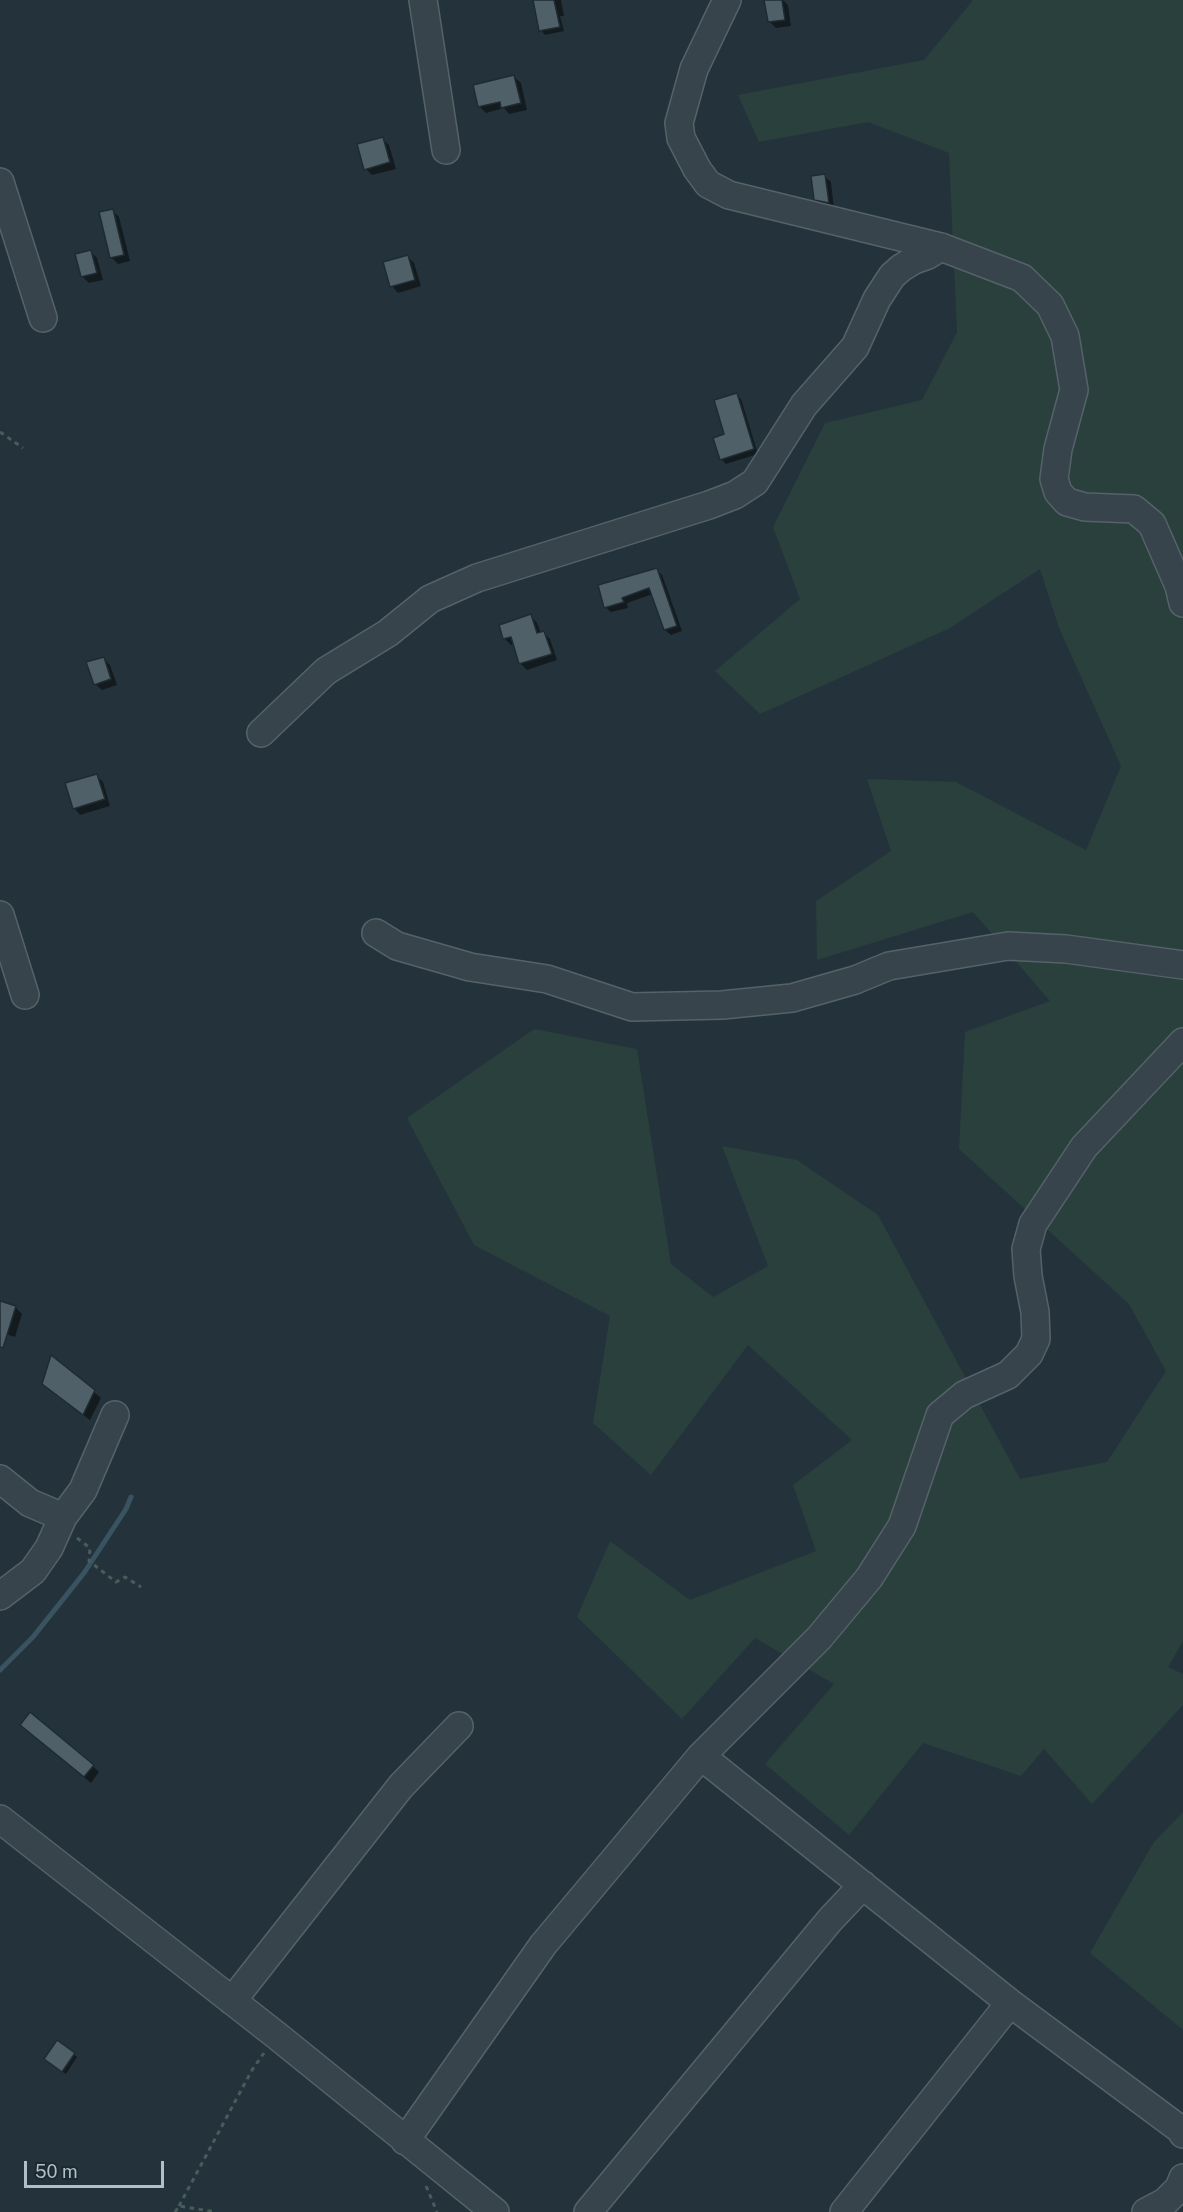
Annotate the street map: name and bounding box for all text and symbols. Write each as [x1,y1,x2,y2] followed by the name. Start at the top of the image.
[27,2149,166,2187] scale bar
[35,2161,78,2182] text: 50 m

